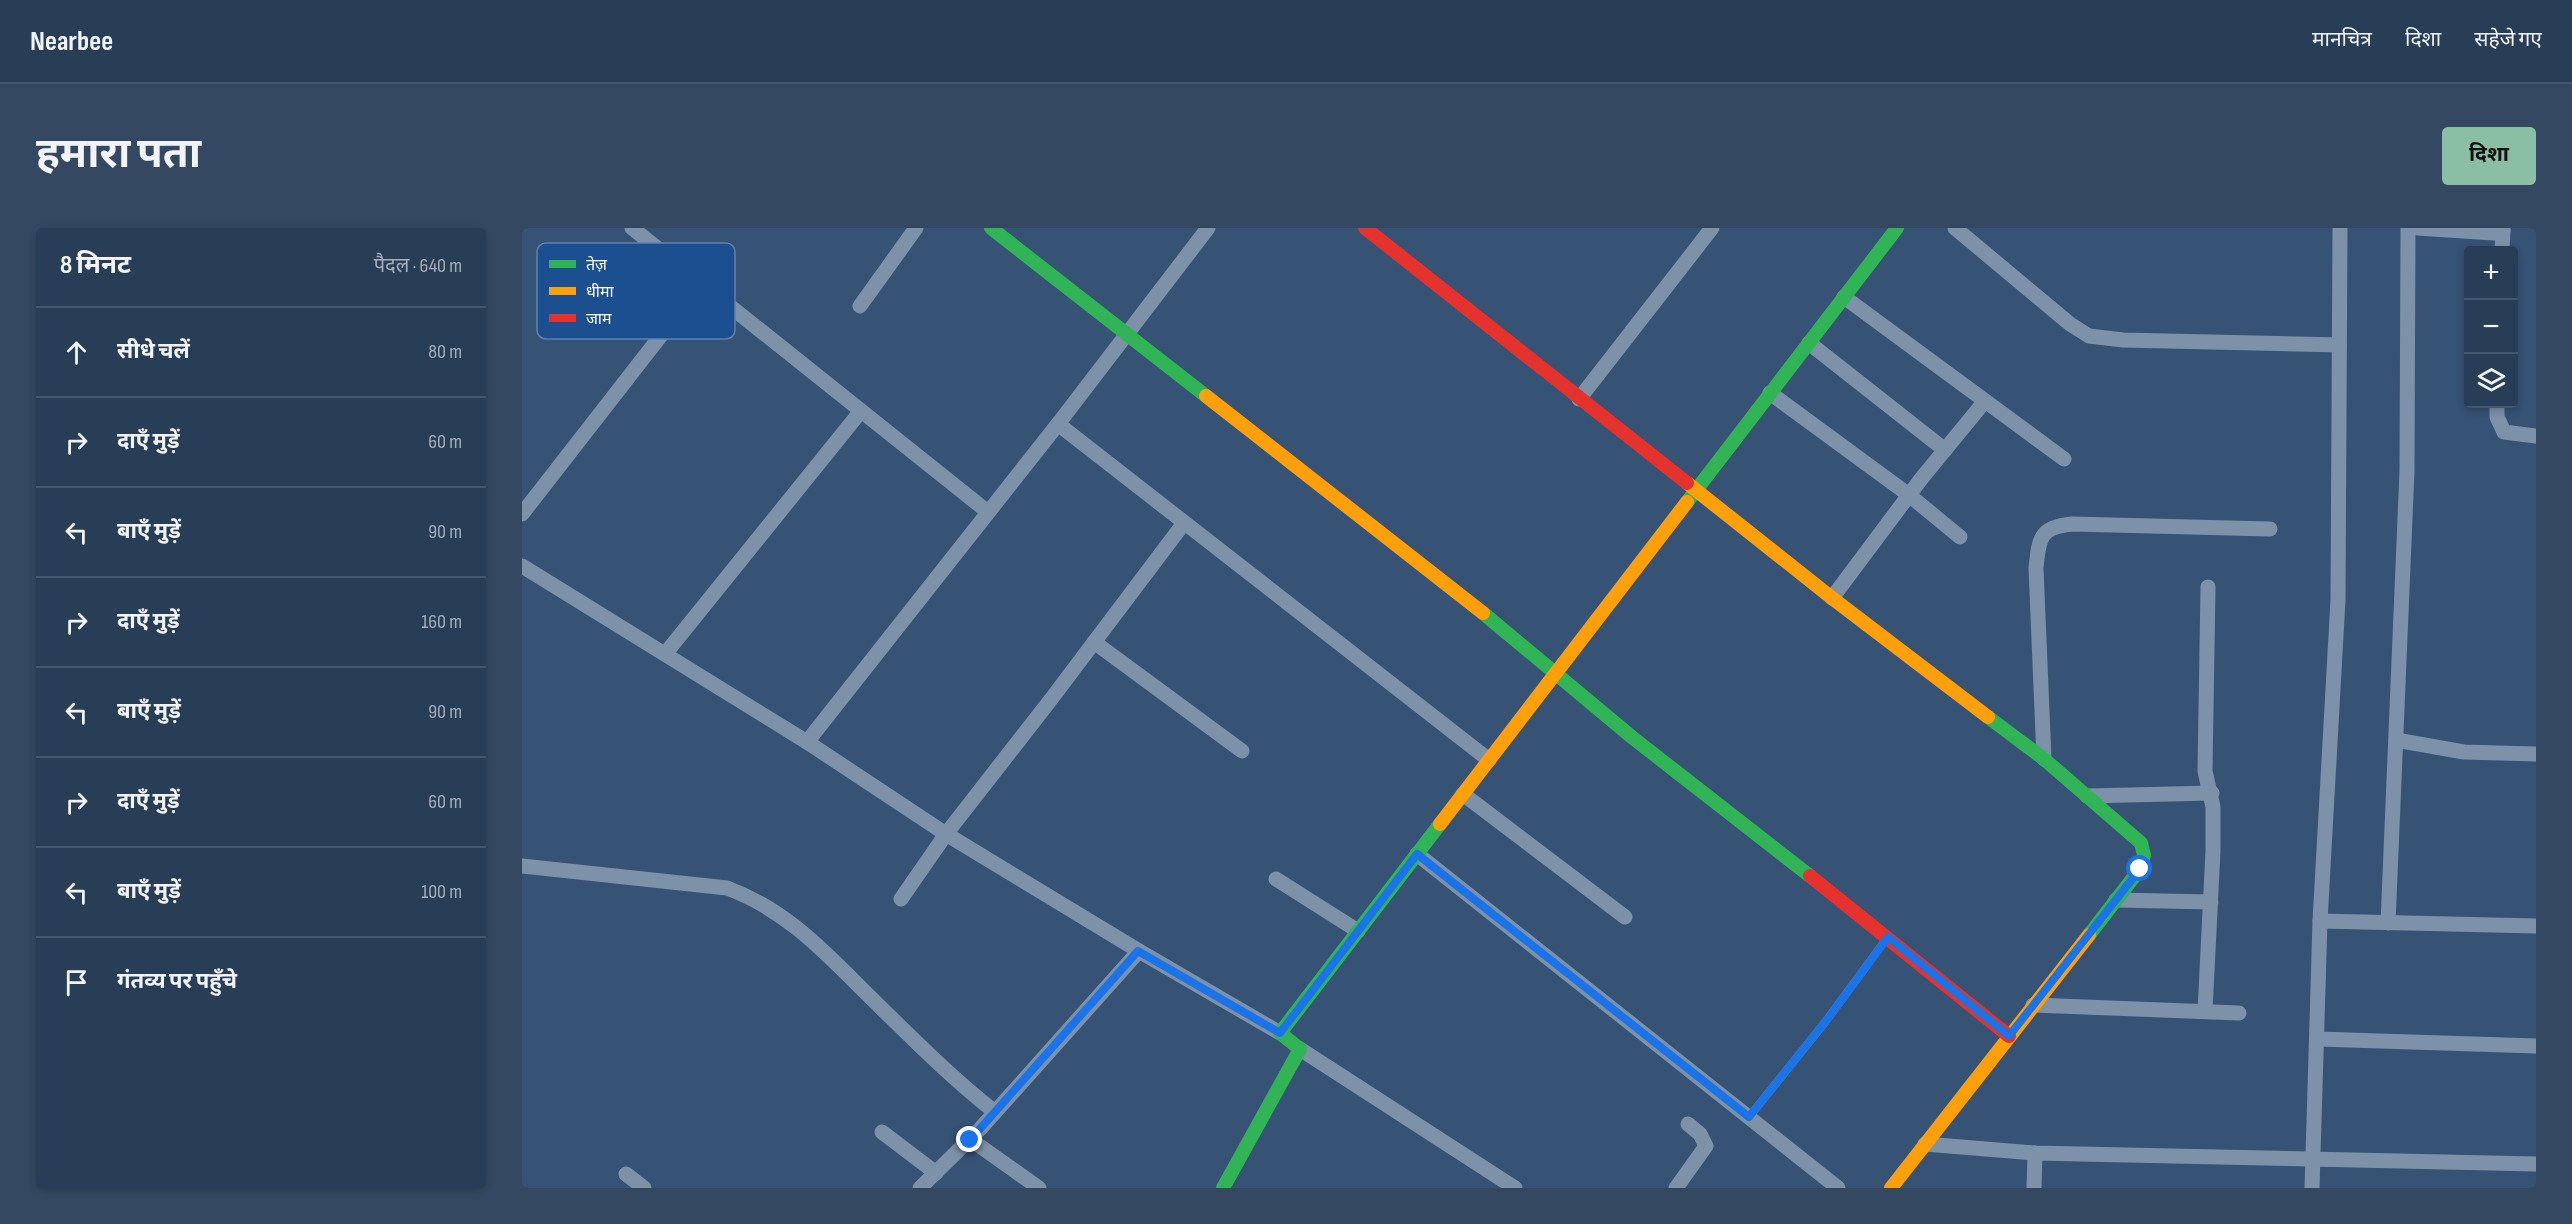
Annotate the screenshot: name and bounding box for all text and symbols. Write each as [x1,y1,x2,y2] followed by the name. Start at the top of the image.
[30,25,113,58] text: Nearbee
[2312,27,2372,52] text: मानचित्र
[2405,27,2441,52] text: दिशा
[2474,27,2542,52] text: सहेजे गए
[2442,127,2536,185] button: दिशा
[36,129,201,180] text: हमारा पता
[537,243,735,339] legend
[2464,246,2518,408] map controls
[2464,246,2518,300] button: +
[60,250,131,281] text: 8 मिनट
[374,254,462,278] text: पैदल · 640 m
[586,255,608,275] text: तेज़
[586,283,615,302] text: धीमा
[2464,300,2518,354] button: −
[586,310,612,329] text: जाम
[60,336,93,369] icon: ahead
[117,338,190,365] text: सीधे चलें
[428,340,462,364] text: 80 m
[2464,354,2518,408] button: layers
[60,426,93,459] icon: right
[117,428,180,455] text: दाएँ मुड़ें
[428,430,462,454] text: 60 m
[60,516,93,549] icon: left
[117,518,181,545] text: बाएँ मुड़ें
[428,520,462,544] text: 90 m
[60,606,93,639] icon: right
[117,608,180,635] text: दाएँ मुड़ें
[421,610,462,634] text: 160 m
[60,696,93,729] icon: left
[117,698,181,725] text: बाएँ मुड़ें
[428,700,462,724] text: 90 m
[60,786,93,819] icon: right
[117,788,180,815] text: दाएँ मुड़ें
[428,790,462,814] text: 60 m
[2126,855,2152,881] route start
[60,876,93,909] icon: left
[117,878,181,905] text: बाएँ मुड़ें
[421,880,462,904] text: 100 m
[60,966,93,999] icon: arrive
[117,968,237,995] text: गंतव्य पर पहुँचे
[956,1126,982,1152] route end

